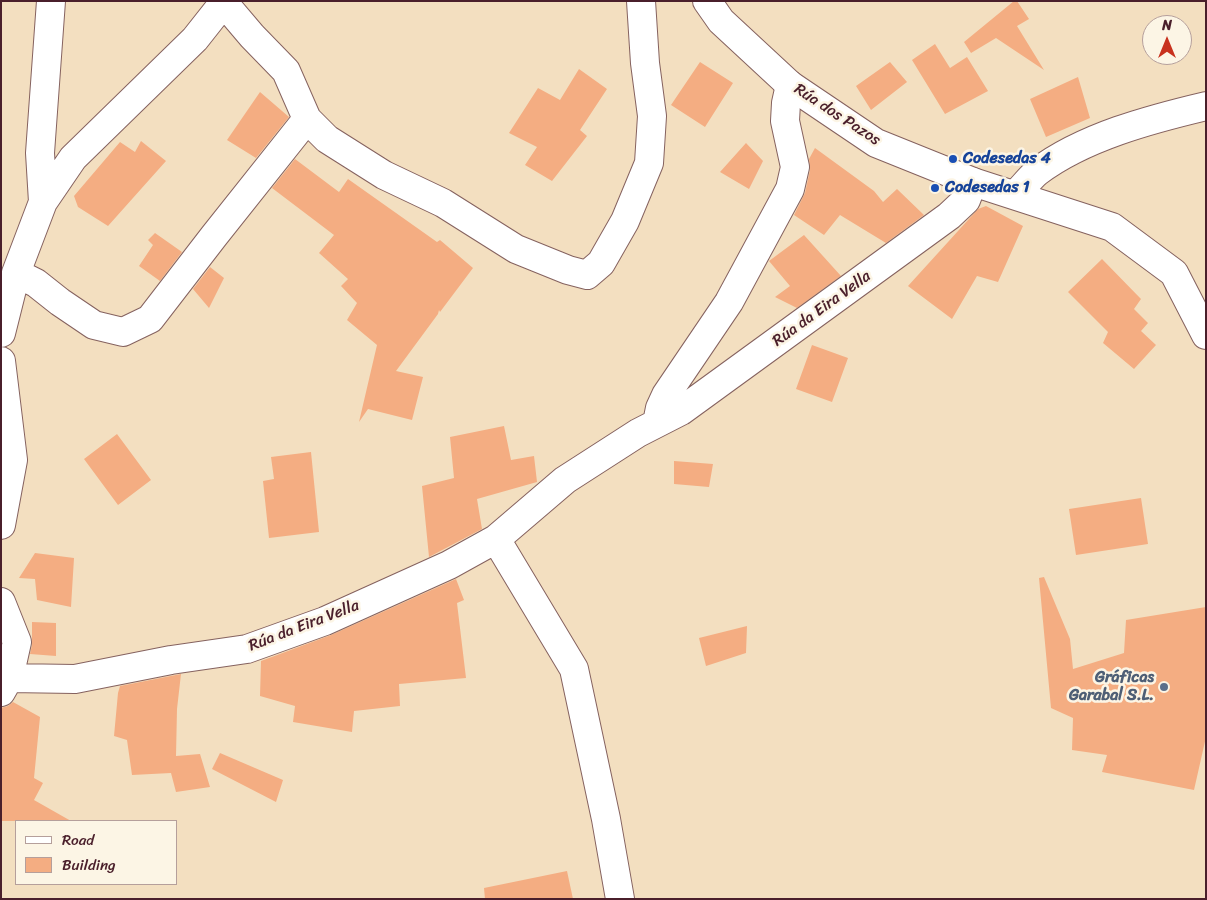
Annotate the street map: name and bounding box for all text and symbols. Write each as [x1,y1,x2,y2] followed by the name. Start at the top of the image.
[1162,13,1172,38] text: N
[1142,15,1192,65] north arrow
[790,80,884,150] street label: Rúa dos Pazos
[963,149,1051,169] place label: Codesedas 4
[947,153,959,165] marker: Codesedas 4
[945,178,1030,198] place label: Codesedas 1
[929,182,941,194] marker: Codesedas 1
[769,267,875,351] street label: Rúa da Eira Vella
[246,596,362,656] street label: Rúa da Eira Vella
[1069,668,1154,706] place label: Gráficas Garabal S.L.
[1158,681,1170,693] marker: Gráficas Garabal S.L.
[15,820,178,885] legend
[62,827,94,853] text: Road
[62,852,116,878] text: Building

